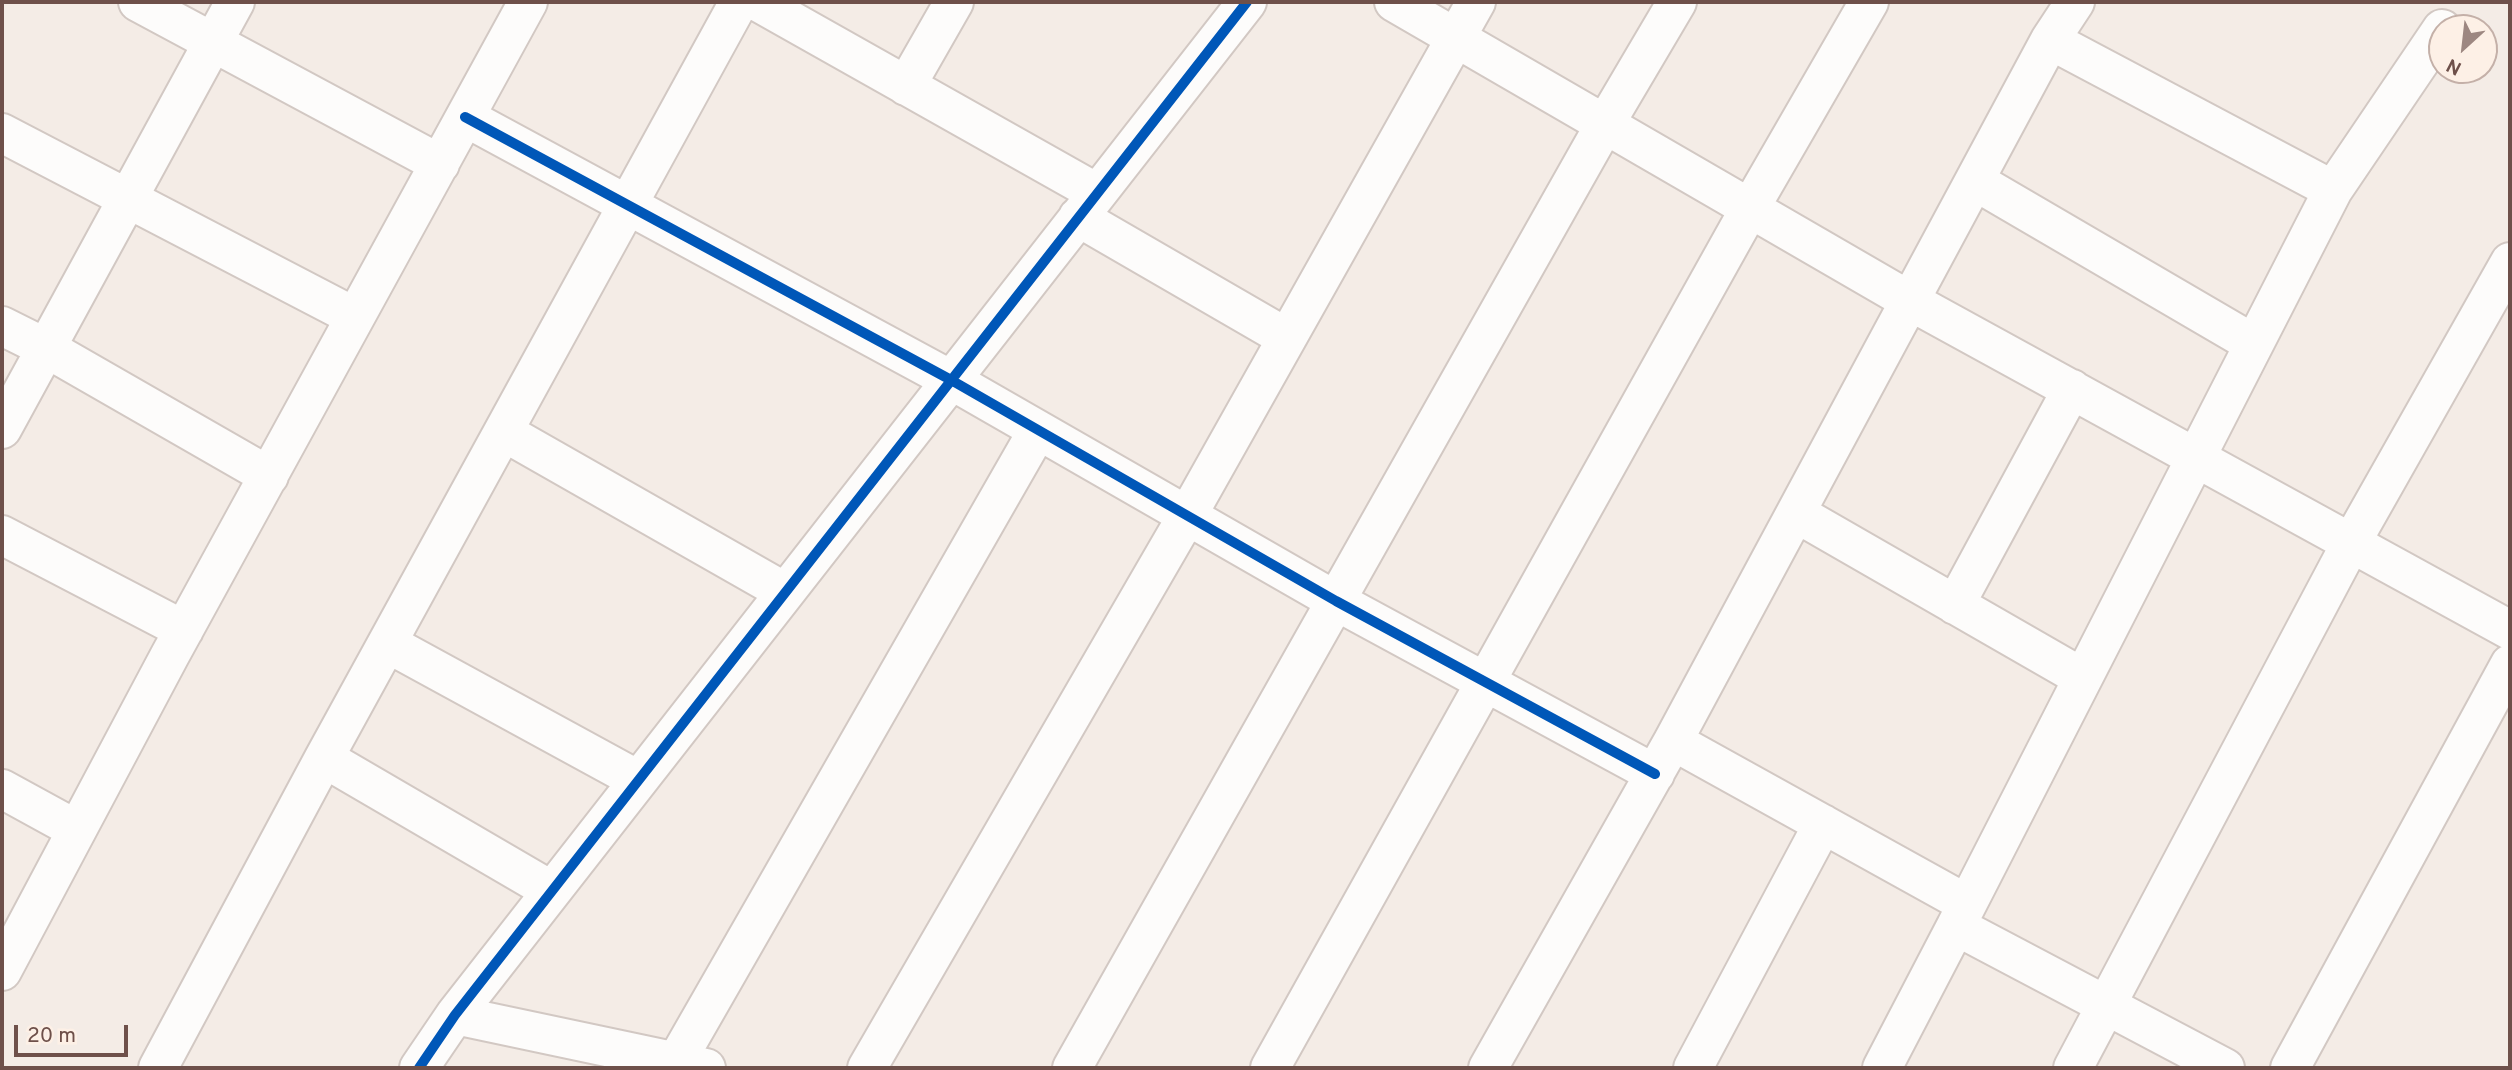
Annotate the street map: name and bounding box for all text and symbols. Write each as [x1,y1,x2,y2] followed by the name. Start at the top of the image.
[2428,14,2498,84] north arrow
[2443,52,2466,80] text: N
[18,1010,131,1054] scale bar
[27,1023,76,1050] text: 20 m

